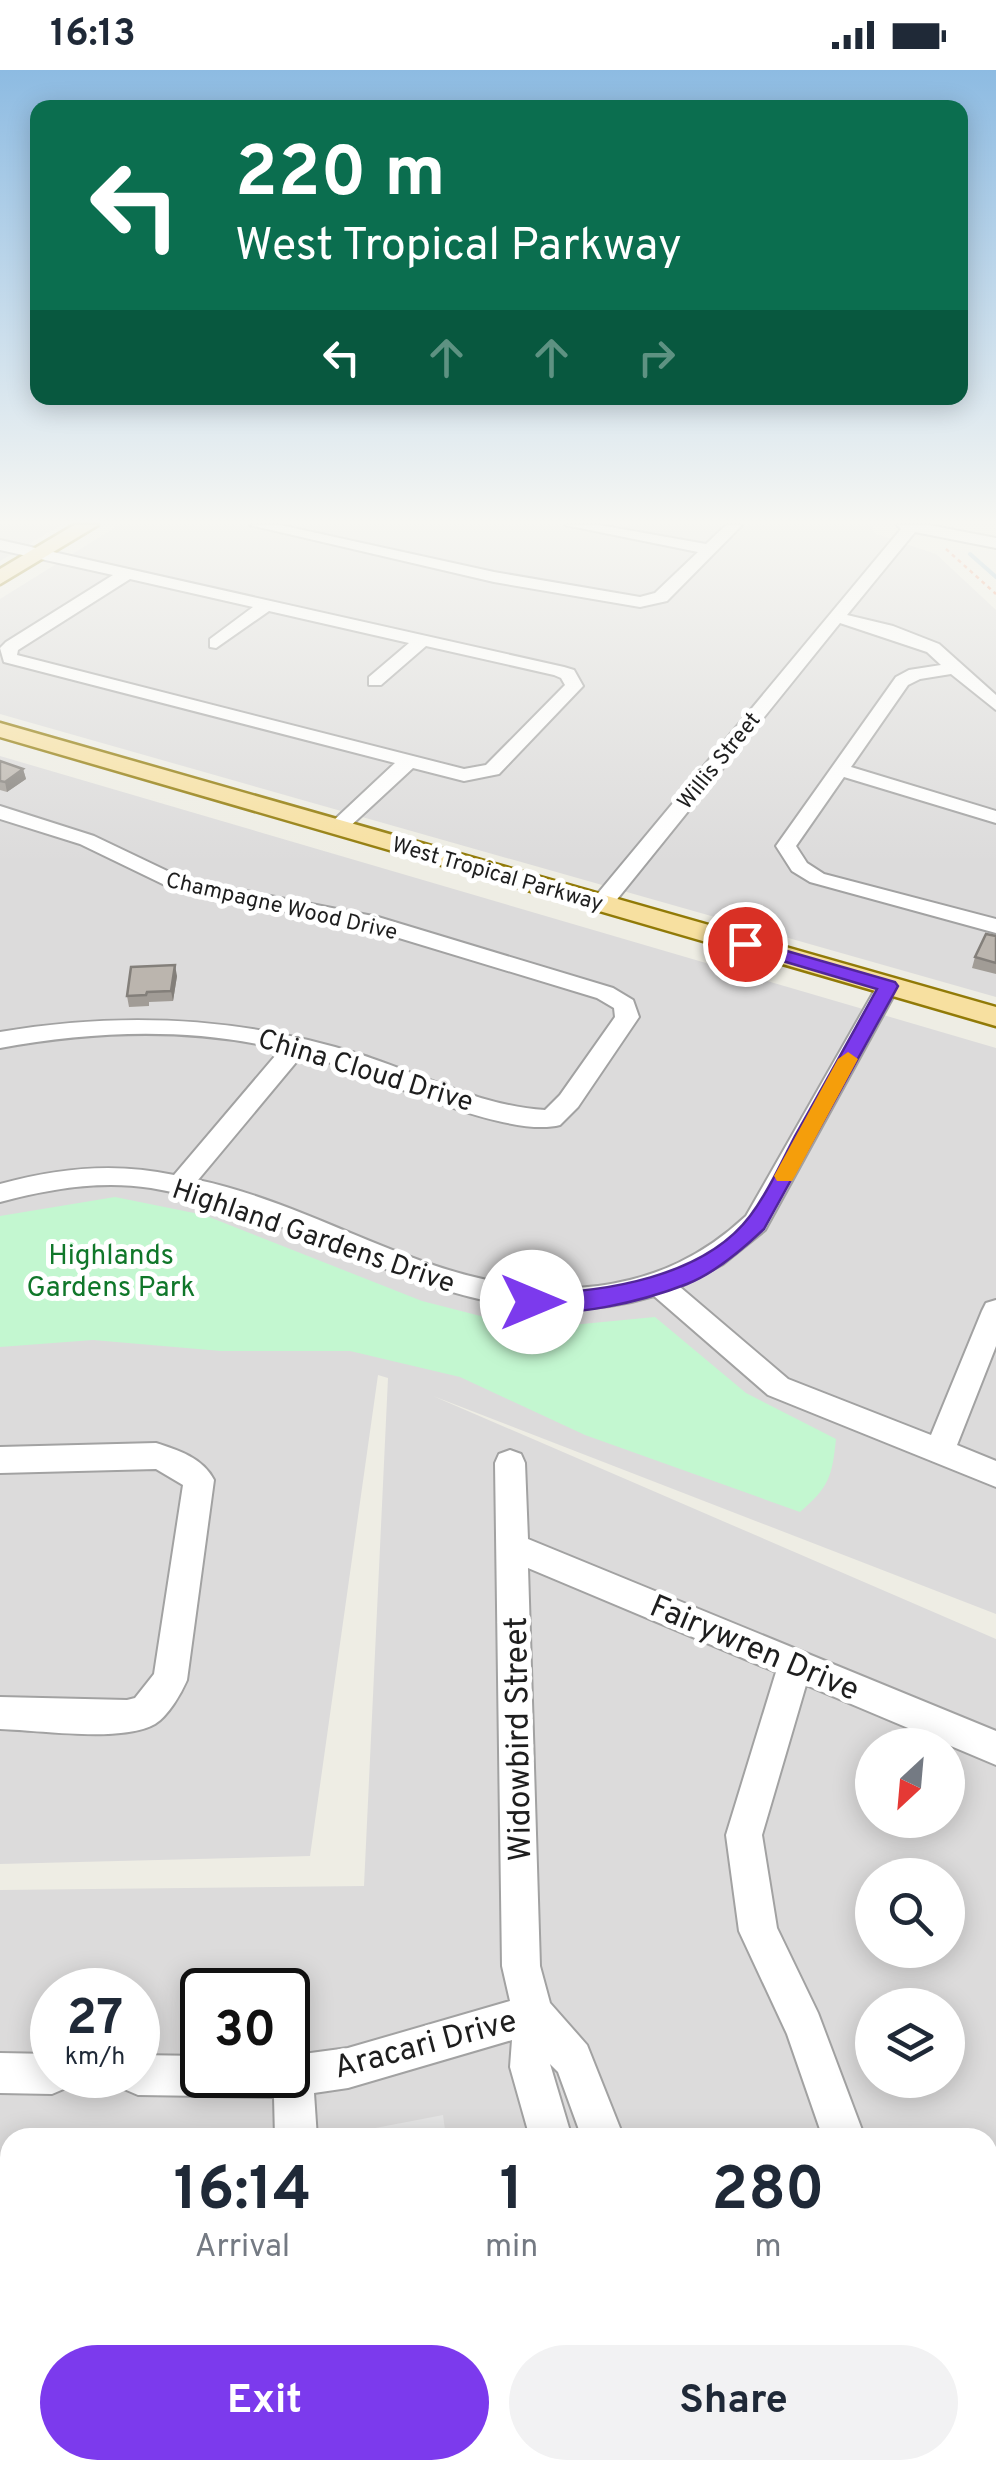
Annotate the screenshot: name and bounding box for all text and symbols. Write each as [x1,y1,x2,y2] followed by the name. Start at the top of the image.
[50,11,136,60] text: 16:13
[235,132,445,221] text: 220 m
[70,140,200,270] icon: left
[235,219,682,276] text: West Tropical Parkway
[314,330,369,385] icon: left
[419,330,474,385] icon: ahead
[524,330,579,385] icon: ahead
[629,330,684,385] icon: right
[673,708,767,816] street label: Willis Street
[389,832,606,918] street label: West Tropical Parkway
[163,868,400,947] street label: Champagne Wood Drive
[703,902,788,987] pin
[718,917,773,972] icon: arrive
[253,1022,477,1122] street label: China Cloud Drive
[167,1173,459,1303] street label: Highland Gardens Drive
[27,1239,195,1307] park label: Highlands Gardens Park
[480,1250,584,1354] position arrow
[643,1588,864,1712] street label: Fairywren Drive
[498,1616,542,1862] street label: Widowbird Street
[855,1728,965,1838] north arrow
[855,1728,965,2098] map controls
[855,1858,965,1968] button: search
[180,1968,310,2098] speed limit sign: 30
[855,1988,965,2098] button: layers
[67,1989,123,2052] text: 27
[330,2002,522,2089] street label: Aracari Drive
[65,2042,125,2074] text: km/h
[173,2155,311,2231] text: 16:14
[500,2155,524,2231] text: 1
[712,2155,825,2231] text: 280
[195,2228,290,2268] text: Arrival
[485,2228,538,2268] text: min
[755,2228,782,2268] text: m
[40,2345,489,2460] button: Exit
[509,2345,958,2460] button: Share

